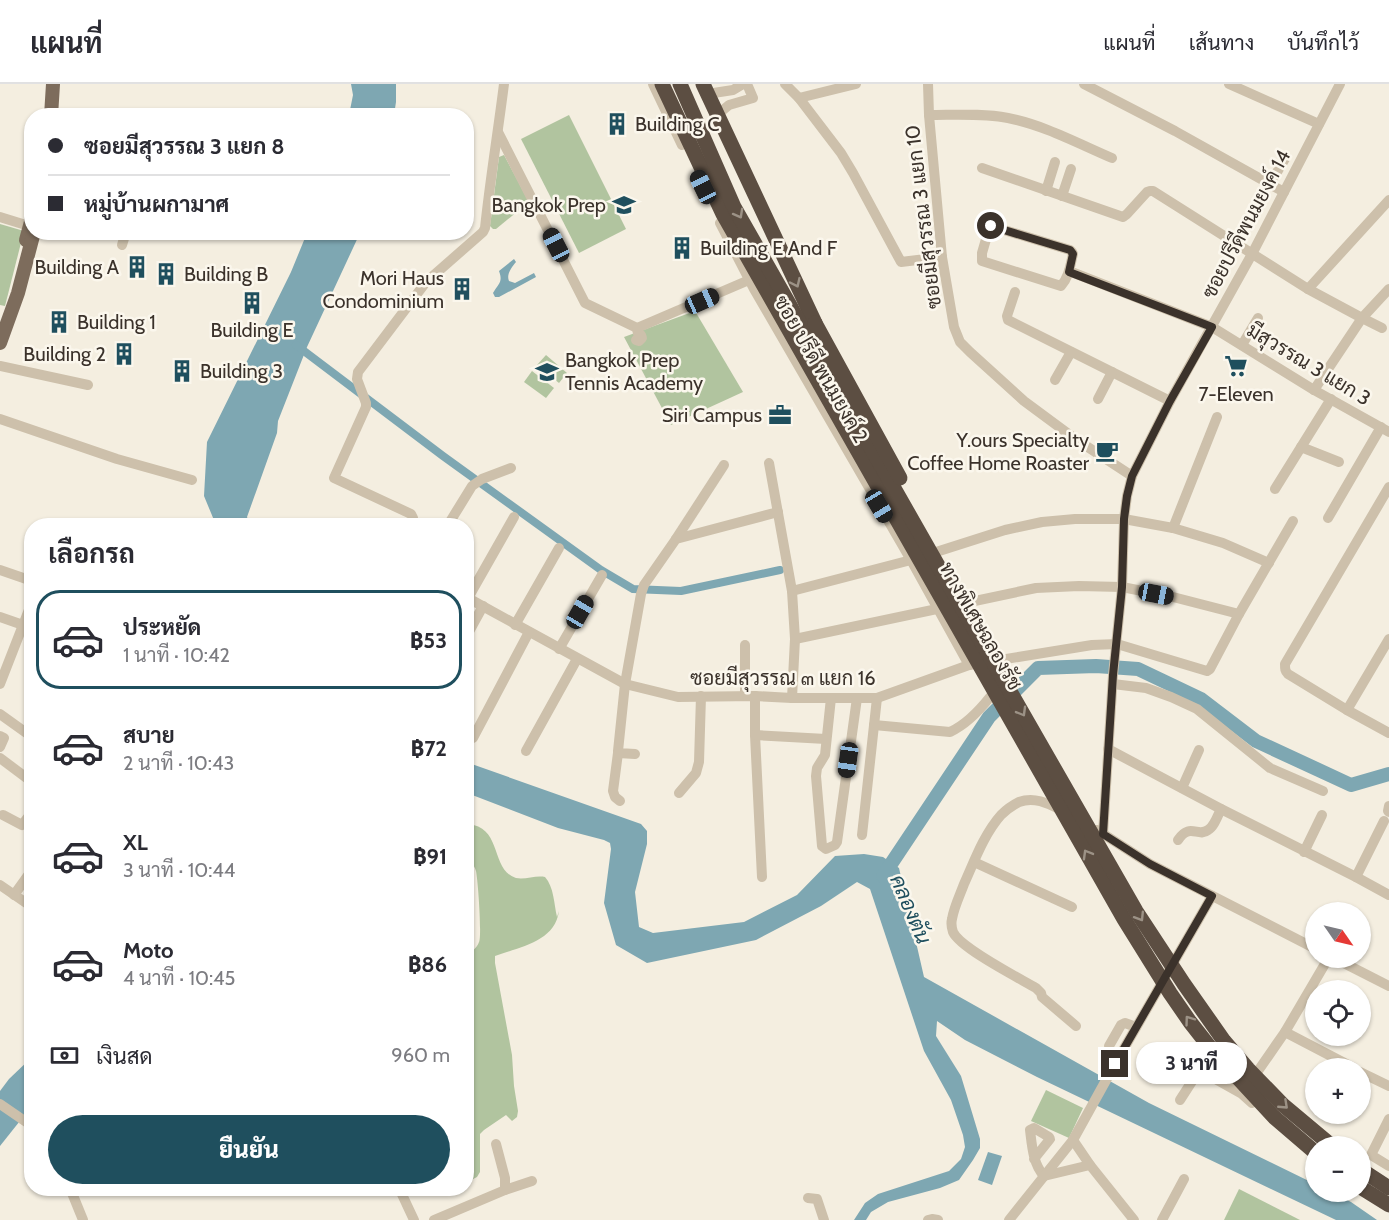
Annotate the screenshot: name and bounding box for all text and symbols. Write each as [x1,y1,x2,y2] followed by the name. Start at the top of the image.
[30,26,103,60] text: แผนที่
[1103,30,1156,55] text: แผนที่
[1189,30,1254,55] text: เส้นทาง
[1287,30,1359,55] text: บันทึกไว้
[604,111,630,137] building icon: Building C
[635,112,719,136] place label: Building C
[899,124,948,310] street label: ซอยมีสุวรรณ 3 แยก 10
[84,133,285,160] text: ซอยมีสุวรรณ 3 แยก 8
[1195,144,1295,302] street label: ซอยปรีดีพนมยงค์ 14
[687,167,719,207] car
[84,191,229,218] text: หมู่บ้านผกามาศ
[611,192,637,218] school or university icon: Bangkok Prep
[492,193,606,217] place label: Bangkok Prep
[731,208,743,218] one-way arrow
[977,212,1004,239] route start
[540,225,572,265] car
[669,235,695,261] building icon: Building E And F
[700,236,838,260] place label: Building E And F
[124,254,150,280] building icon: Building A
[35,255,120,279] place label: Building A
[153,261,179,287] building icon: Building B
[184,262,268,286] place label: Building B
[322,266,444,313] place label: Mori Haus Condominium
[449,276,475,302] building icon: Mori Haus Condominium
[788,276,800,287] one-way arrow
[682,285,722,317] car
[239,290,265,316] building icon: Building E
[769,290,875,447] street label: ซอย ปรีดี พนมยงค์ 2
[46,309,72,335] building icon: Building 1
[77,310,156,334] place label: Building 1
[1242,317,1376,412] street label: มีสุวรรณ 3 แยก 3
[210,318,294,342] place label: Building E
[111,341,137,367] building icon: Building 2
[23,342,106,366] place label: Building 2
[565,348,703,395] place label: Bangkok Prep Tennis Academy
[1223,353,1249,379] supermarket icon: 7-Eleven
[169,358,195,384] building icon: Building 3
[200,359,283,383] place label: Building 3
[534,359,560,385] school or university icon: Bangkok Prep Tennis Academy
[1198,382,1274,406] place label: 7-Eleven
[767,402,793,428] office icon: Siri Campus
[662,403,762,427] place label: Siri Campus
[907,428,1090,475] place label: Y.ours Specialty Coffee Home Roaster
[1094,438,1120,464] cafe icon: Y.ours Specialty Coffee Home Roaster
[862,486,896,526] car
[48,537,135,570] text: เลือกรถ
[935,558,1027,694] street label: ทางพิเศษฉลองรัช
[1137,582,1175,606] car
[563,592,597,632] car
[51,613,105,667] icon: car
[123,614,201,641] text: ประหยัด
[410,627,447,654] text: ฿53
[123,643,230,667] text: 1 นาที · 10:42
[690,665,876,692] street label: ซอยมีสุวรรณ ๓ แยก 16
[1014,706,1026,716] one-way arrow
[51,721,105,775] icon: car
[123,722,175,749] text: สบาย
[411,735,447,762] text: ฿72
[837,741,859,779] car
[123,751,234,775] text: 2 นาที · 10:43
[51,829,105,883] icon: car
[123,829,148,856] text: XL
[413,843,447,870] text: ฿91
[1082,850,1094,860] one-way arrow
[123,858,235,882] text: 3 นาที · 10:44
[885,871,937,948] water label: คลองตัน
[1305,902,1371,968] north arrow
[1305,902,1371,1202] map controls
[1133,911,1145,921] one-way arrow
[51,937,105,991] icon: car
[123,937,174,964] text: Moto
[408,951,447,978] text: ฿86
[123,966,235,990] text: 4 นาที · 10:45
[1305,980,1371,1046] button: locate
[1185,1015,1196,1026] one-way arrow
[48,1039,81,1072] icon: cash
[96,1043,153,1070] text: เงินสด
[391,1043,450,1067] text: 960 m
[1136,1043,1247,1085] callout: 3 นาที
[1101,1050,1128,1077] route end
[1165,1051,1218,1075] text: 3 นาที
[1305,1058,1371,1124] button: +
[1276,1097,1287,1108] one-way arrow
[48,1115,450,1184] button: ยืนยัน
[1305,1136,1371,1202] button: −

